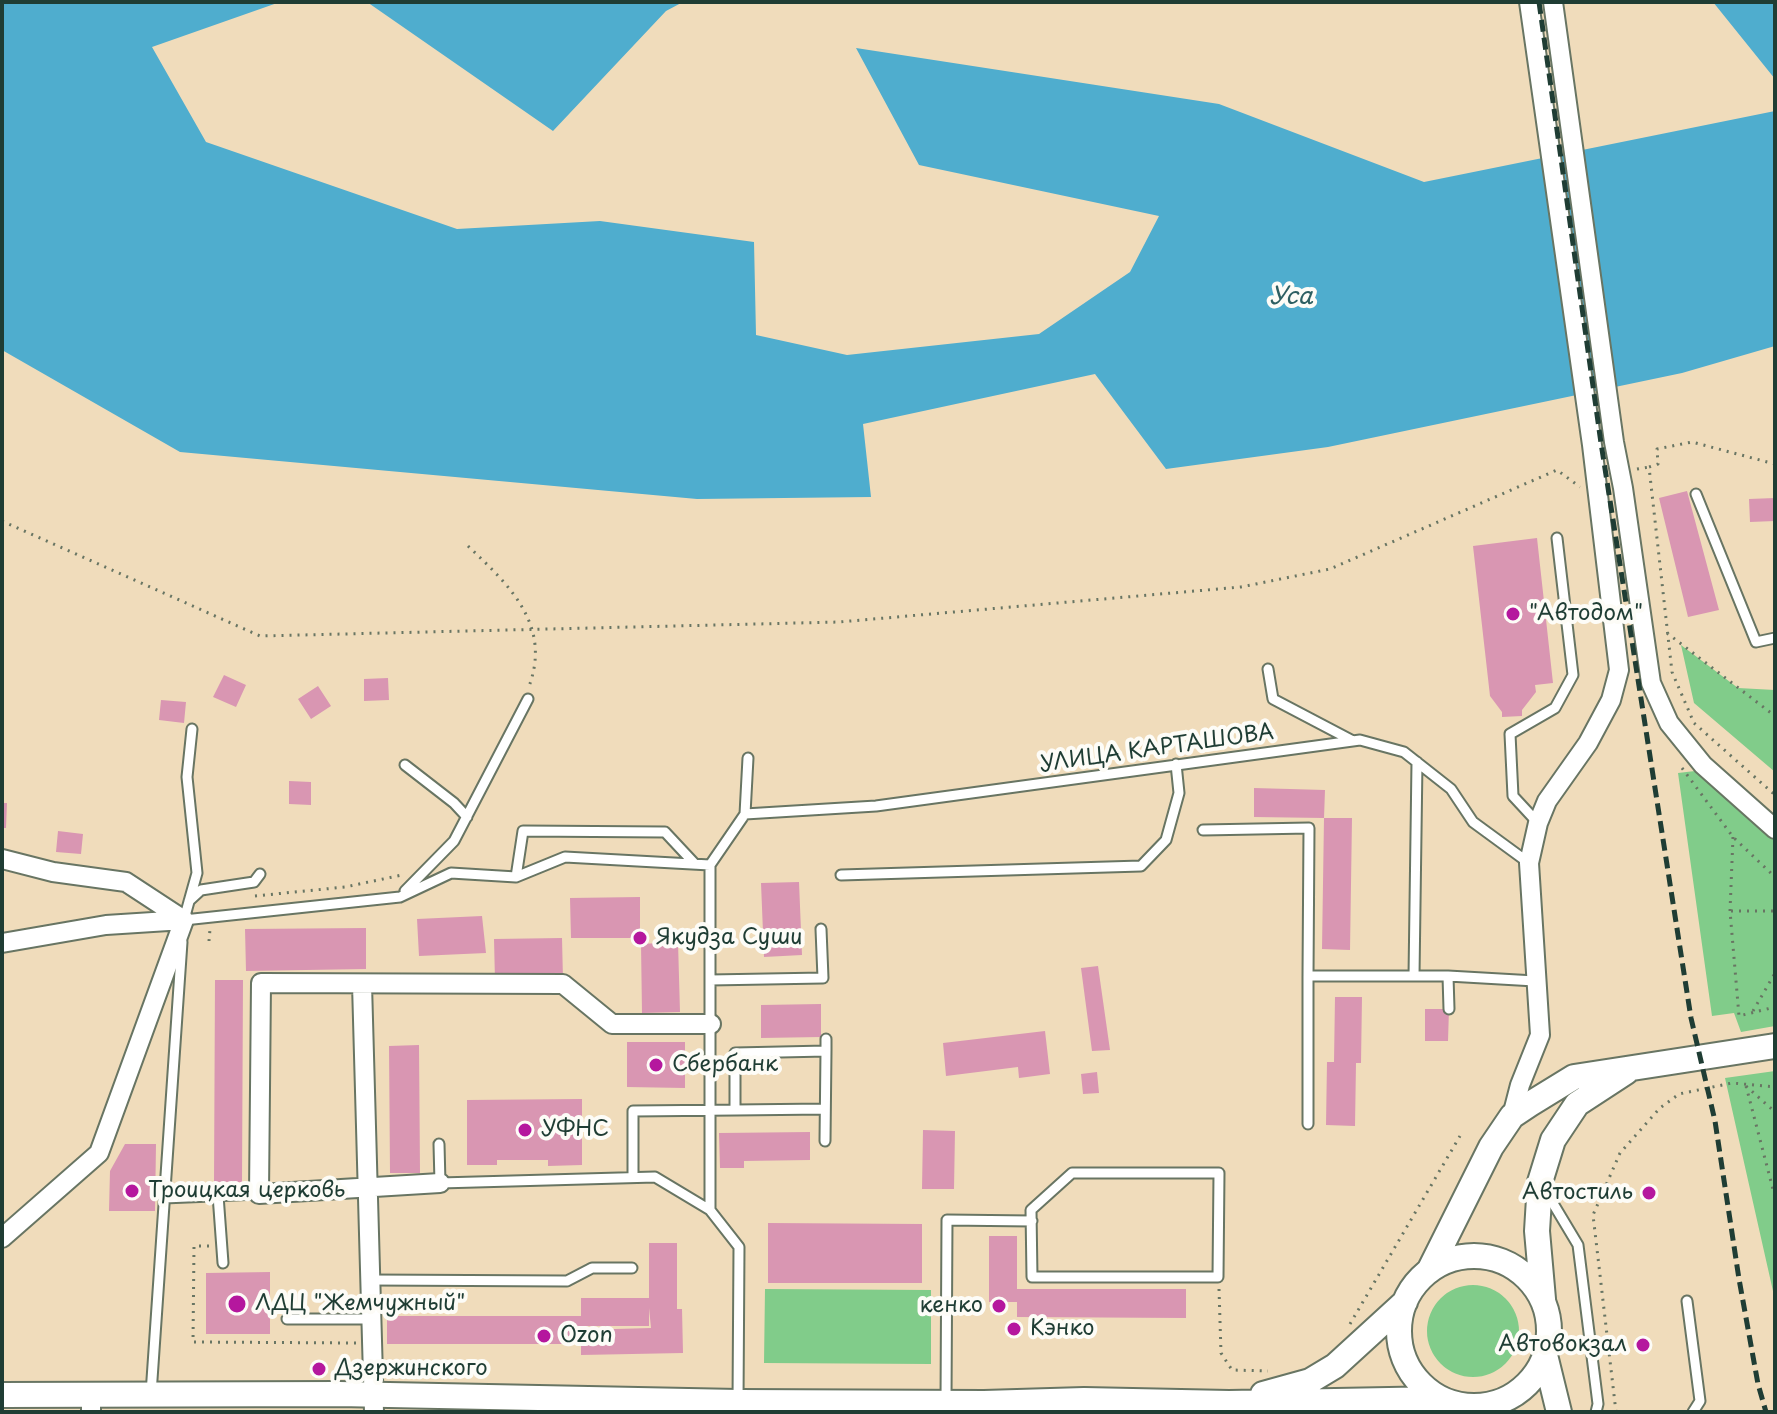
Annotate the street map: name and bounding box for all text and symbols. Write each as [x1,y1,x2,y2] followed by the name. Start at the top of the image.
[1269,283,1313,311] water label: Уса
[1529,601,1643,627] place label: "Автодом"
[1504,605,1522,623] marker: "Автодом"
[1038,720,1276,778] street label: УЛИЦА КАРТАШОВА
[656,925,802,951] place label: Якудза Суши
[631,929,649,947] marker: Якудза Суши
[672,1052,778,1078] place label: Сбербанк
[647,1056,665,1074] marker: Сбербанк
[541,1117,609,1143] place label: УФНС
[516,1121,534,1139] marker: УФНС
[148,1178,345,1204] place label: Троицкая церковь
[1522,1180,1633,1206] place label: Автостиль
[123,1182,141,1200] marker: Троицкая церковь
[1640,1184,1658,1202] marker: Автостиль
[255,1291,465,1317] place label: ЛДЦ "Жемчужный"
[226,1293,248,1315] marker: ЛДЦ "Жемчужный"
[920,1293,983,1319] place label: кенко
[990,1297,1008,1315] marker: кенко
[1030,1316,1095,1342] place label: Кэнко
[1005,1320,1023,1338] marker: Кэнко
[560,1323,613,1349] place label: Ozon
[535,1327,553,1345] marker: Ozon
[1498,1332,1627,1358] place label: Автовокзал
[1634,1336,1652,1354] marker: Автовокзал
[335,1356,488,1382] place label: Дзержинского
[310,1360,328,1378] marker: Дзержинского

